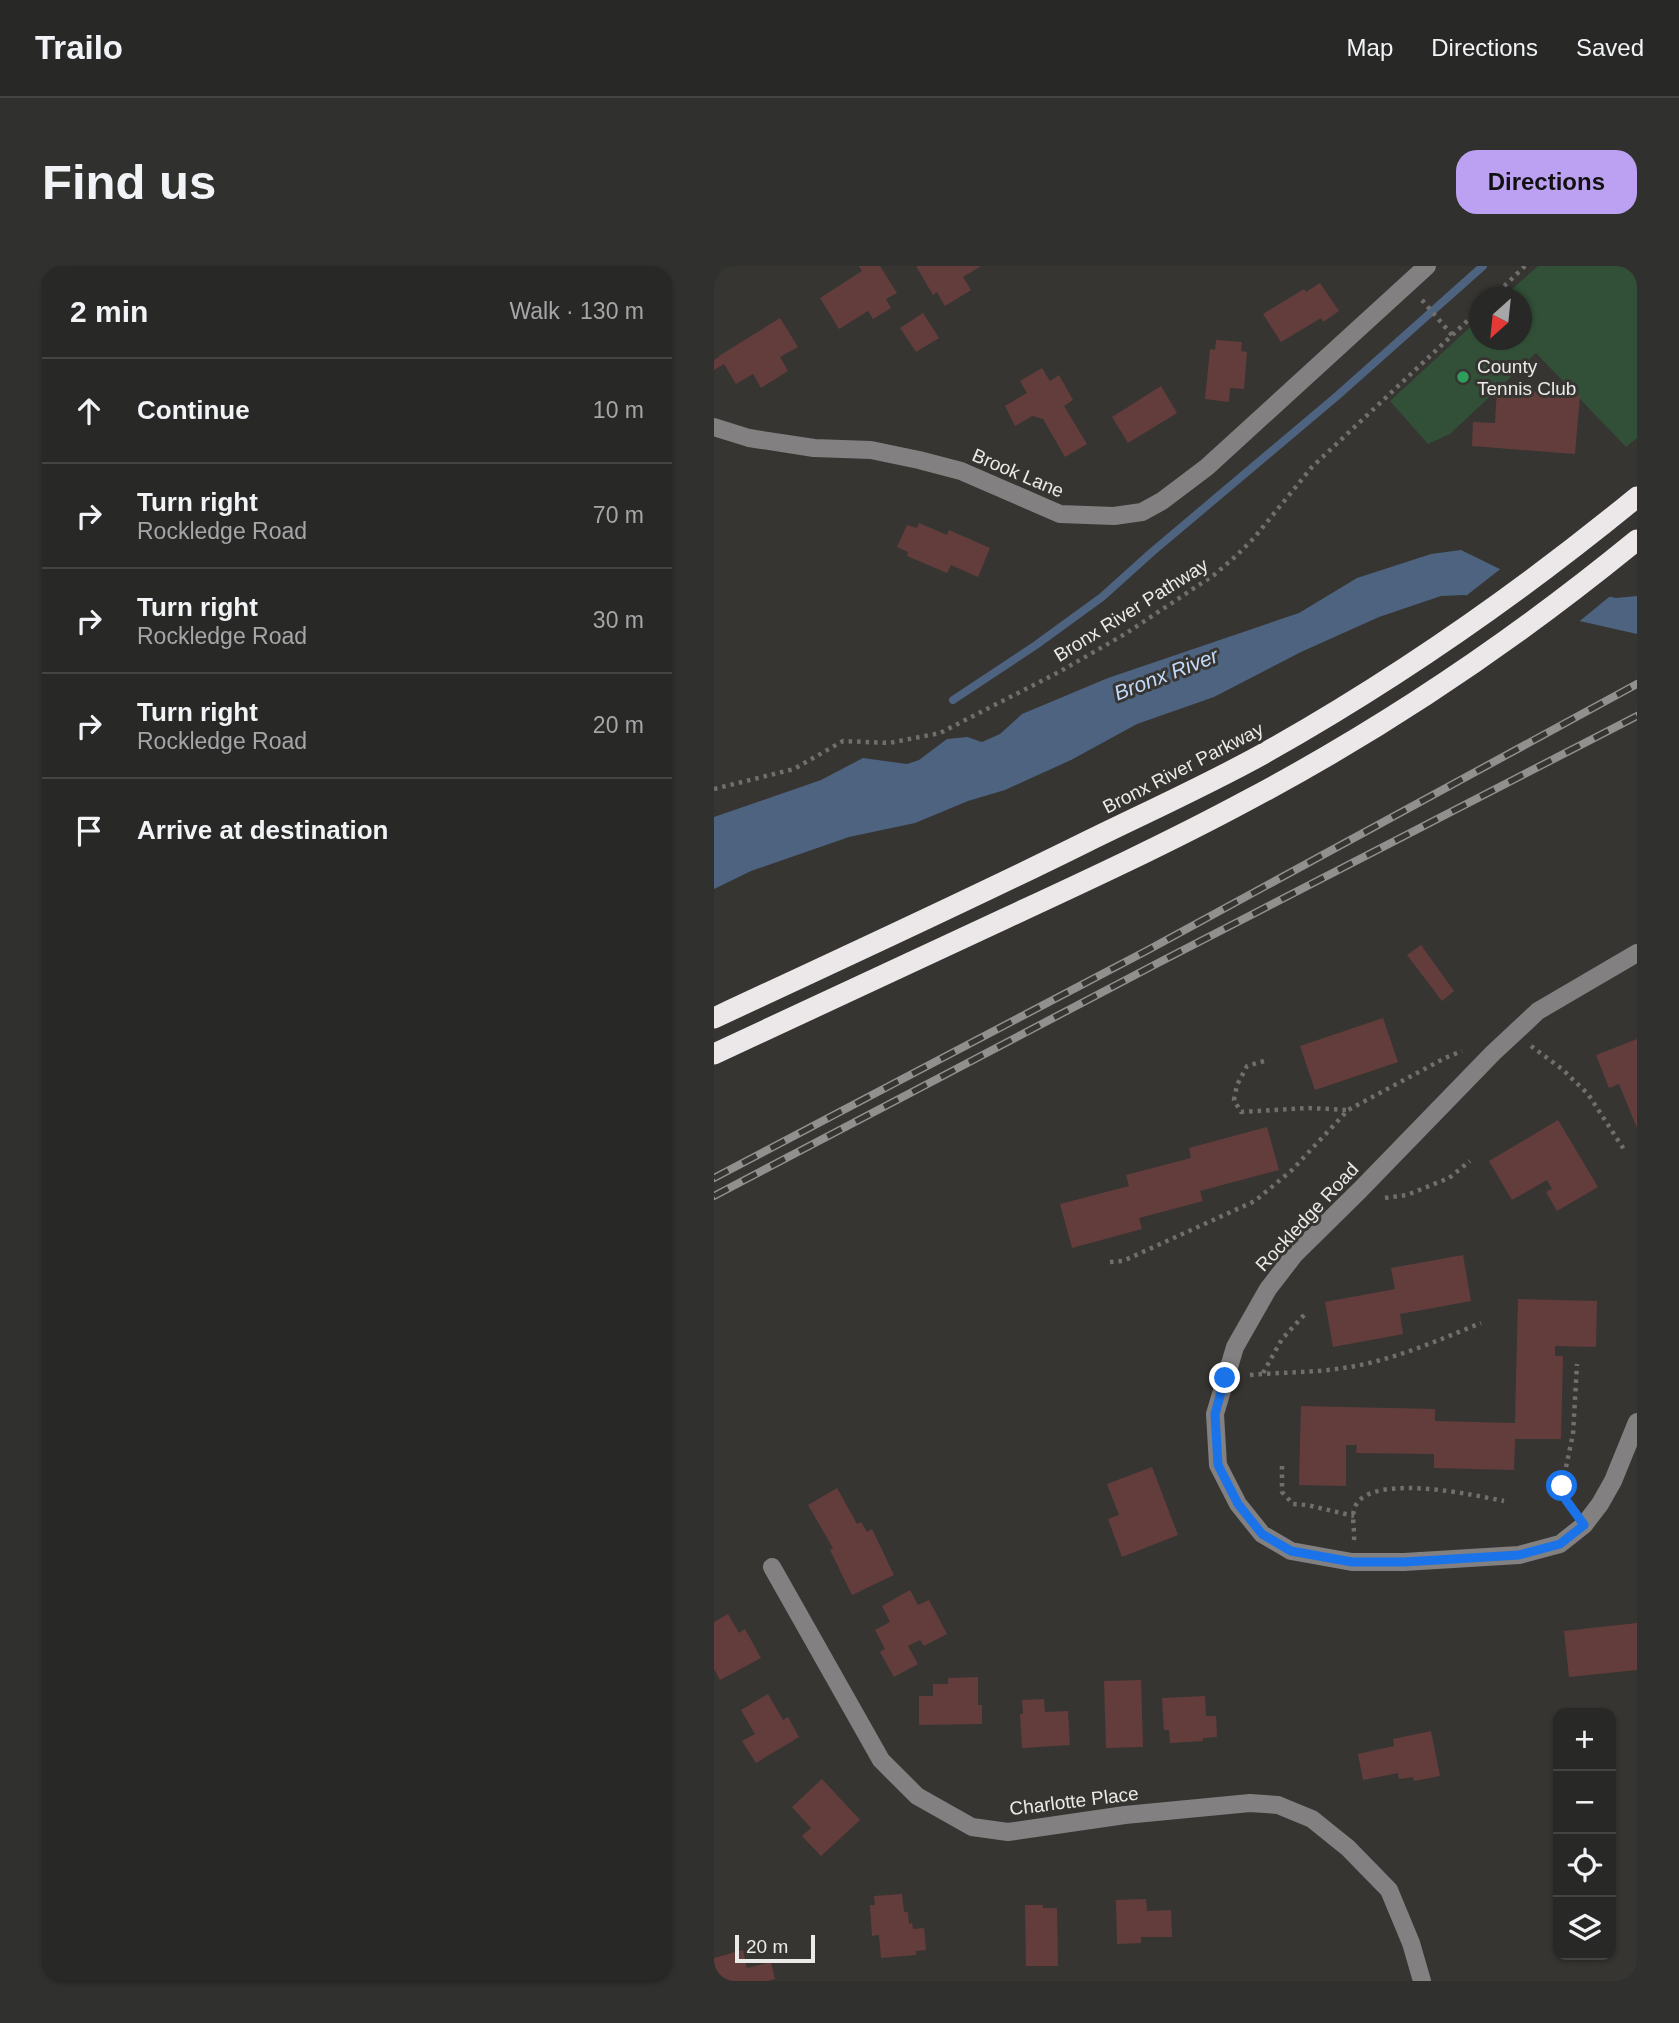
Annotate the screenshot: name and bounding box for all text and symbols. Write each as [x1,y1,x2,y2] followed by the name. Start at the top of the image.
[35,29,123,66] text: Trailo
[1347,34,1393,61] text: Map
[1431,34,1538,61] text: Directions
[1576,34,1644,61] text: Saved
[1456,150,1637,214] button: Directions
[42,155,216,209] text: Find us
[1469,287,1532,350] north arrow
[70,295,148,328] text: 2 min
[509,298,644,324] text: Walk · 130 m
[1477,356,1576,399] place label: County Tennis Club
[1455,369,1471,385] marker: County Tennis Club
[70,392,108,430] icon: ahead
[137,395,250,425] text: Continue
[593,397,644,423] text: 10 m
[969,444,1067,502] street label: Brook Lane
[137,487,258,517] text: Turn right
[70,497,108,535] icon: right
[593,502,644,528] text: 70 m
[137,518,307,544] text: Rockledge Road
[1050,554,1212,666] street label: Bronx River Pathway
[137,592,258,622] text: Turn right
[70,602,108,640] icon: right
[593,607,644,633] text: 30 m
[137,623,307,649] text: Rockledge Road
[1111,643,1222,704] water label: Bronx River
[137,697,258,727] text: Turn right
[70,707,108,745] icon: right
[593,712,644,738] text: 20 m
[1099,718,1267,818] street label: Bronx River Parkway
[137,728,307,754] text: Rockledge Road
[70,812,108,850] icon: arrive
[137,815,388,845] text: Arrive at destination
[1251,1158,1363,1276] street label: Rockledge Road
[1209,1362,1240,1393] route end
[1546,1470,1577,1501] route start
[1553,1708,1616,1960] map controls
[1553,1708,1616,1771] button: +
[1553,1771,1616,1834] button: −
[1008,1783,1140,1819] street label: Charlotte Place
[1553,1834,1616,1897] button: locate
[1553,1897,1616,1960] button: layers
[735,1932,816,1964] scale bar
[746,1936,788,1957] text: 20 m

